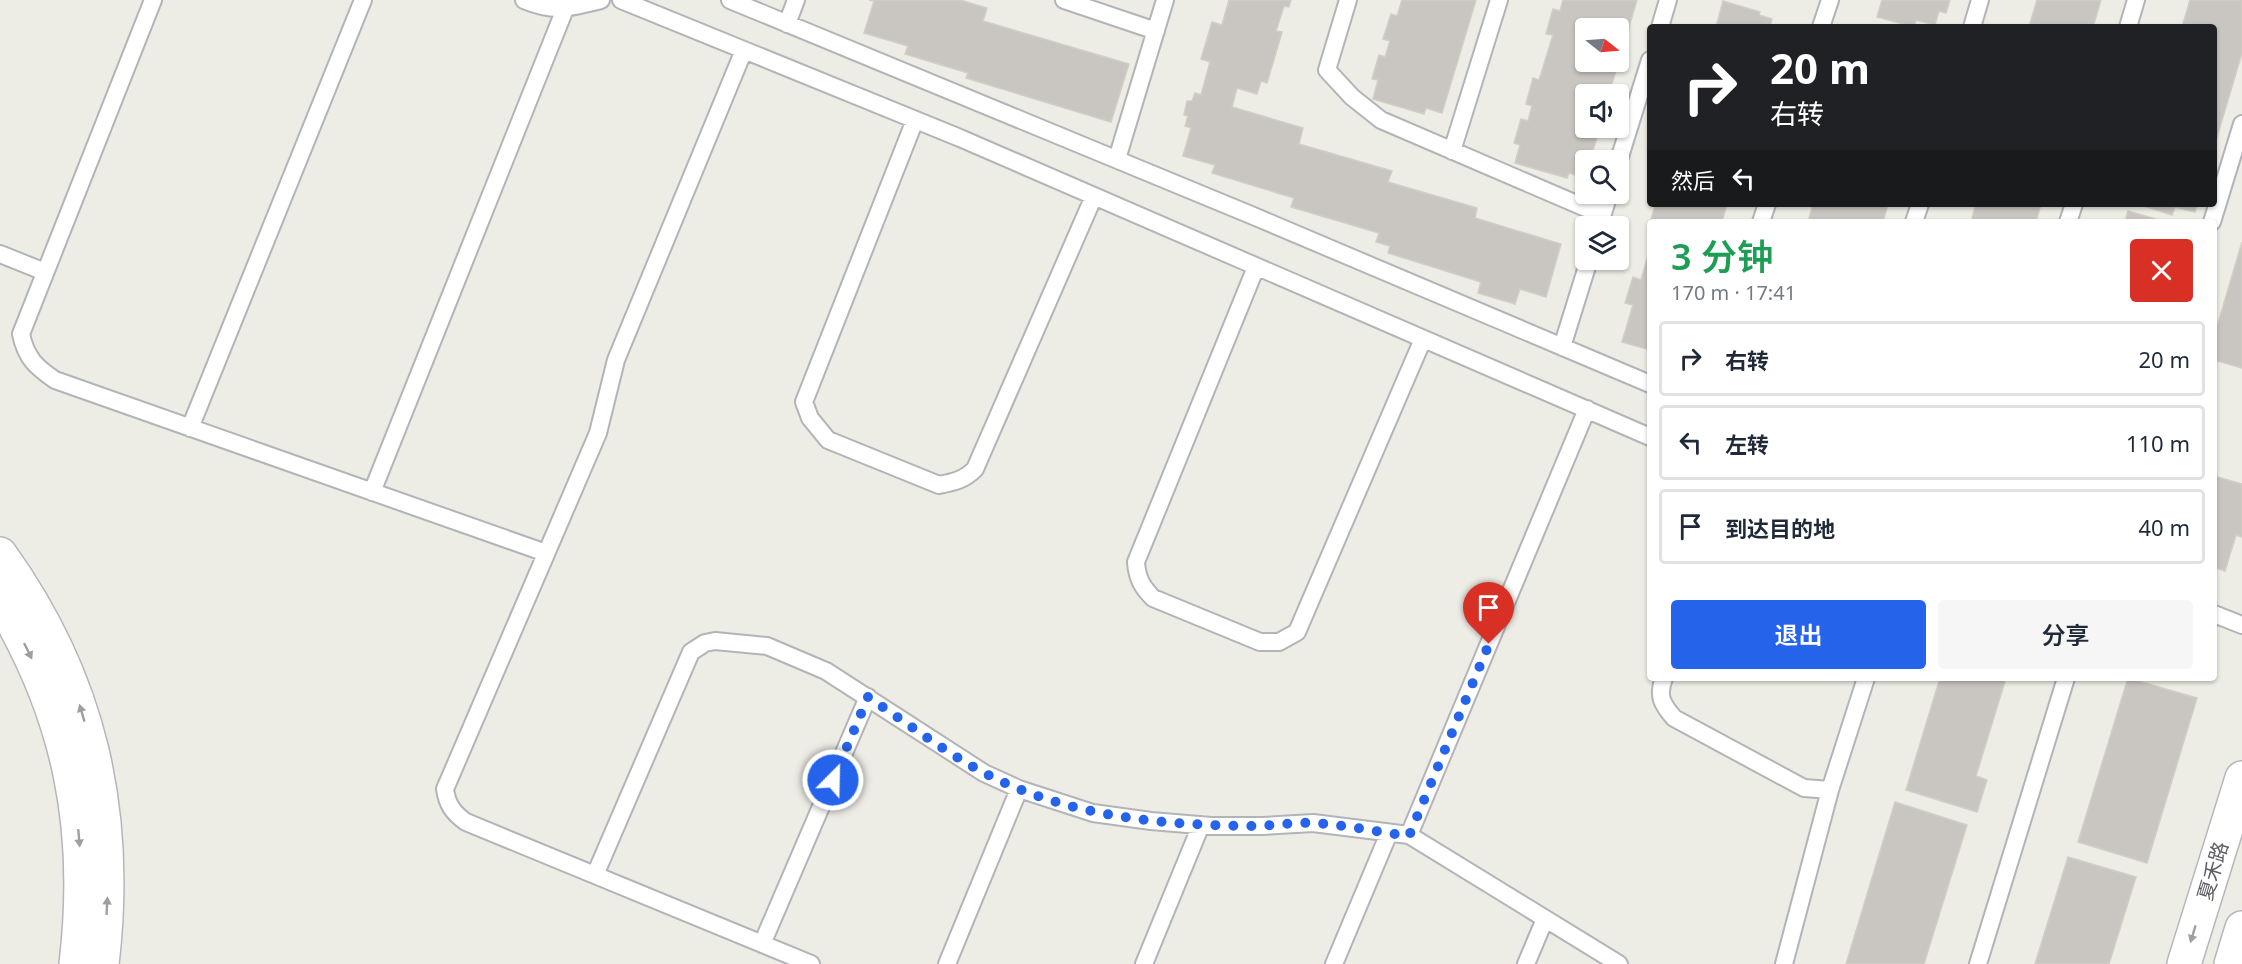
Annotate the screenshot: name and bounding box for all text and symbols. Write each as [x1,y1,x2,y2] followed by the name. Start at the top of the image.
[1575,18,1629,72] north arrow
[1575,18,1629,270] map controls
[1770,39,1870,96] text: 20 m
[1671,48,1749,126] icon: right
[1575,84,1629,138] button: sound
[1770,95,1824,132] text: 右转
[1575,150,1629,204] button: search
[1727,162,1760,195] icon: left
[1671,165,1715,195] text: 然后
[1575,216,1629,270] button: layers
[1671,232,1773,281] text: 3 分钟
[2130,239,2193,302] button: close
[1671,279,1796,306] text: 170 m · 17:41
[1674,342,1707,375] icon: right
[2139,344,2190,374] text: 20 m
[1725,345,1769,375] text: 右转
[1674,426,1707,459] icon: left
[2126,428,2190,458] text: 110 m
[1725,429,1769,459] text: 左转
[1674,510,1707,543] icon: arrive
[2139,512,2190,542] text: 40 m
[1725,513,1835,543] text: 到达目的地
[1463,582,1514,644] pin
[1472,591,1505,624] icon: arrive
[1671,600,1926,669] button: 退出
[1938,600,2193,669] button: 分享
[24,642,33,659] one-way arrow
[77,704,86,722] one-way arrow
[801,748,865,812] position arrow
[74,828,84,847] one-way arrow
[2191,838,2234,903] street label: 夏禾路
[102,896,112,915] one-way arrow
[2188,925,2197,943] one-way arrow

